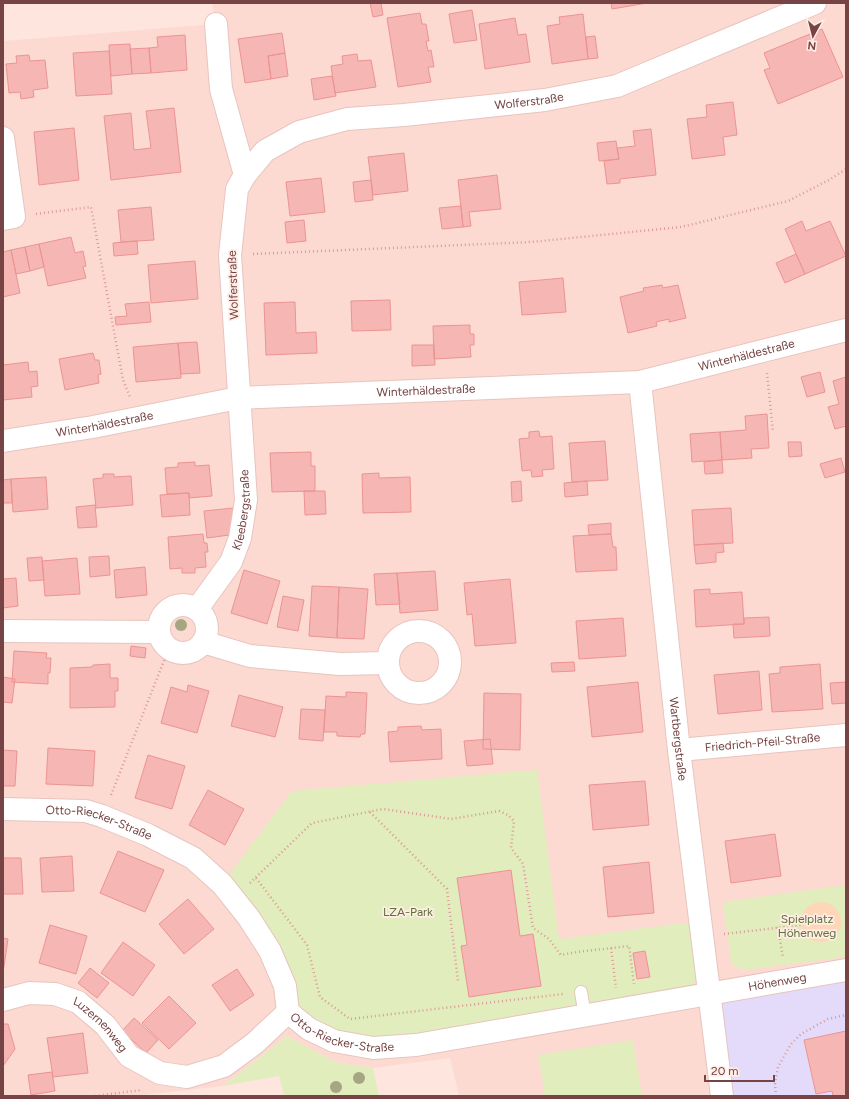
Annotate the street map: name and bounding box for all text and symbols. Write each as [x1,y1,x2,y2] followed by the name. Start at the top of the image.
[793,16,833,56] north arrow
[807,38,817,52] text: N
[494,89,565,112] street label: Wolferstraße
[225,250,241,320] street label: Wolferstraße
[697,336,796,374] street label: Winterhäldestraße
[376,382,476,399] street label: Winterhäldestraße
[55,408,155,440] street label: Winterhäldestraße
[229,469,253,552] street label: Kleebergstraße
[666,696,690,782] street label: Wartbergstraße
[704,730,821,755] street label: Friedrich-Pfeil-Straße
[46,803,155,843] street label: Otto-Riecker-Straße
[383,905,433,919] park label: LZA-Park
[778,912,836,940] park label: Spielplatz Höhenweg
[747,970,807,994] street label: Höhenweg
[72,994,130,1055] street label: Luzernenweg
[287,1010,395,1055] street label: Otto-Riecker-Straße
[705,1057,774,1083] scale bar
[711,1064,739,1078] text: 20 m

